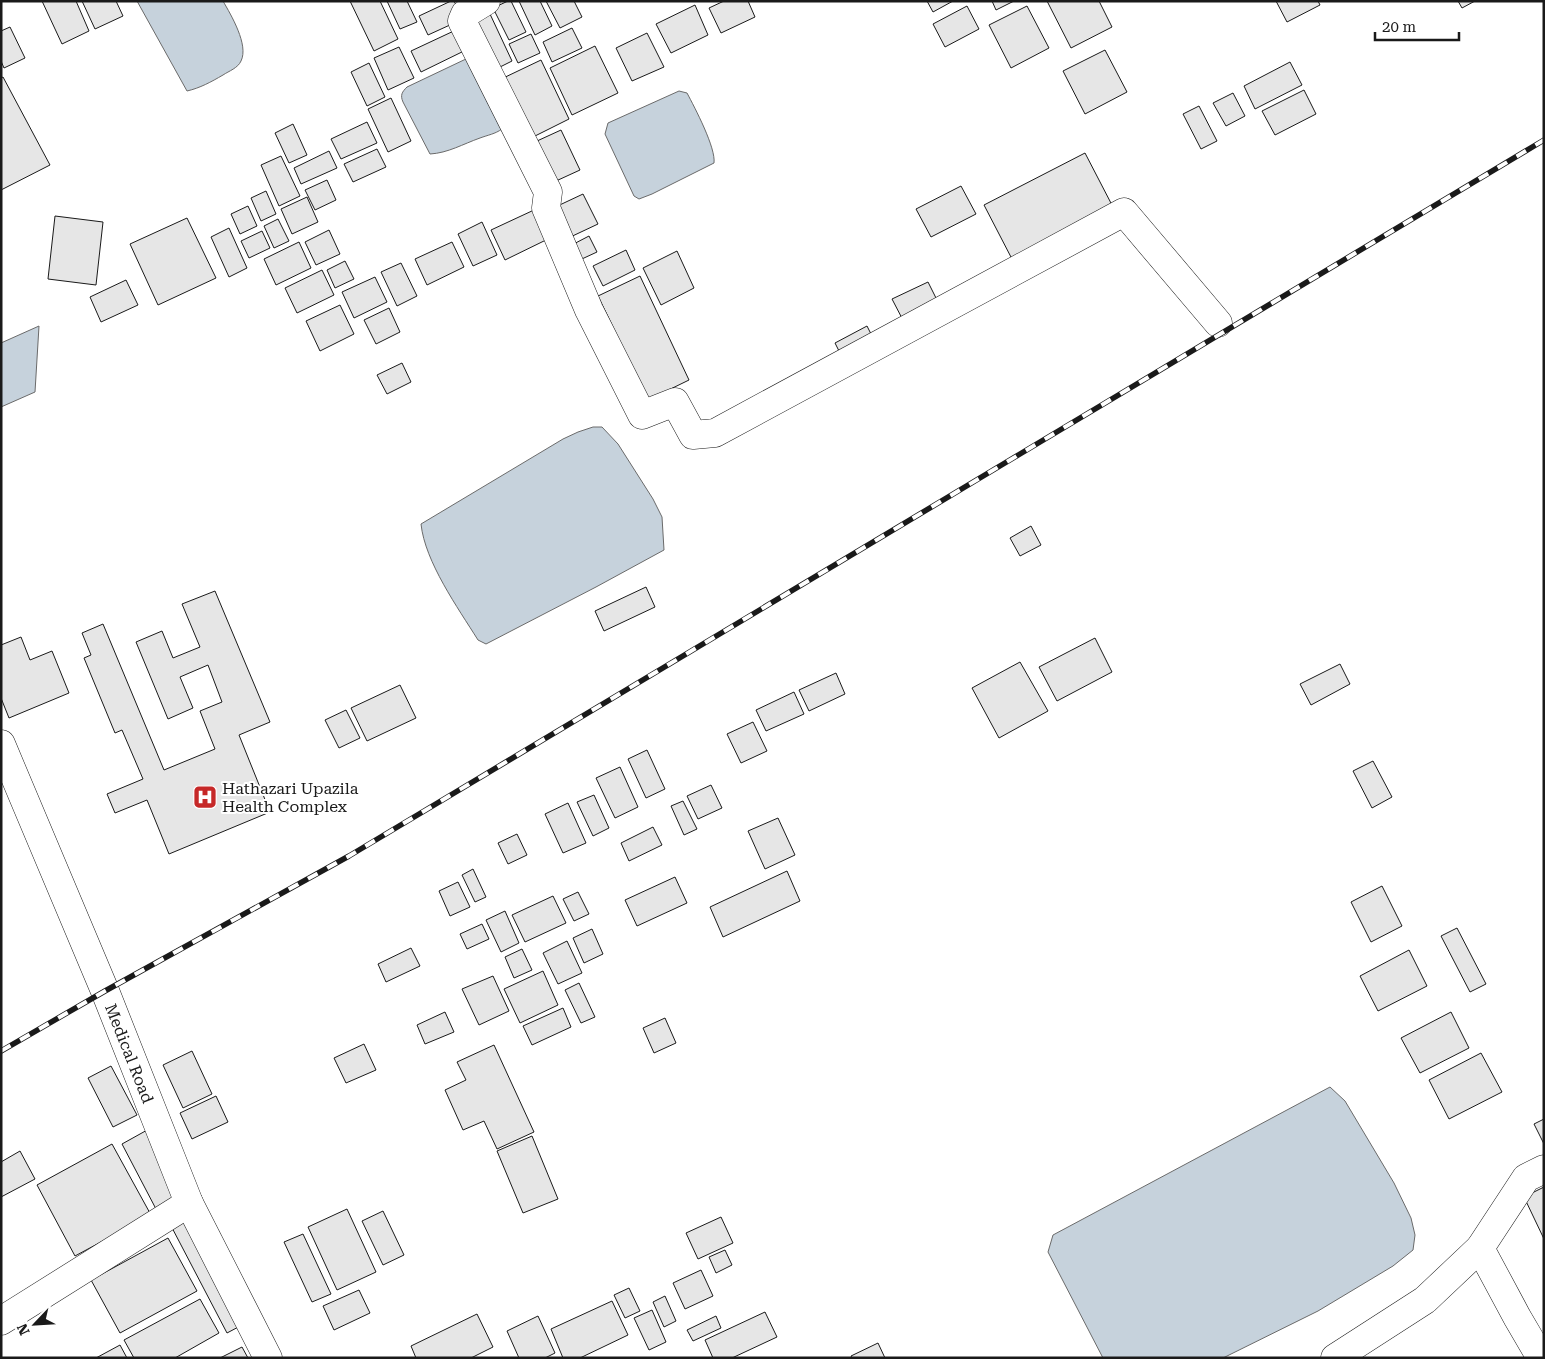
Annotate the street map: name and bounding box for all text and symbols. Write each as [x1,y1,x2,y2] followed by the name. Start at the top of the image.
[1375,10,1459,42] scale bar
[1382,18,1417,36] text: 20 m
[222,779,359,816] place label: Hathazari Upazila Health Complex
[192,784,218,810] hospital icon: Hathazari Upazila Health Complex
[101,1001,158,1106] street label: Medical Road
[10,1299,60,1349] north arrow
[14,1321,33,1338] text: N

